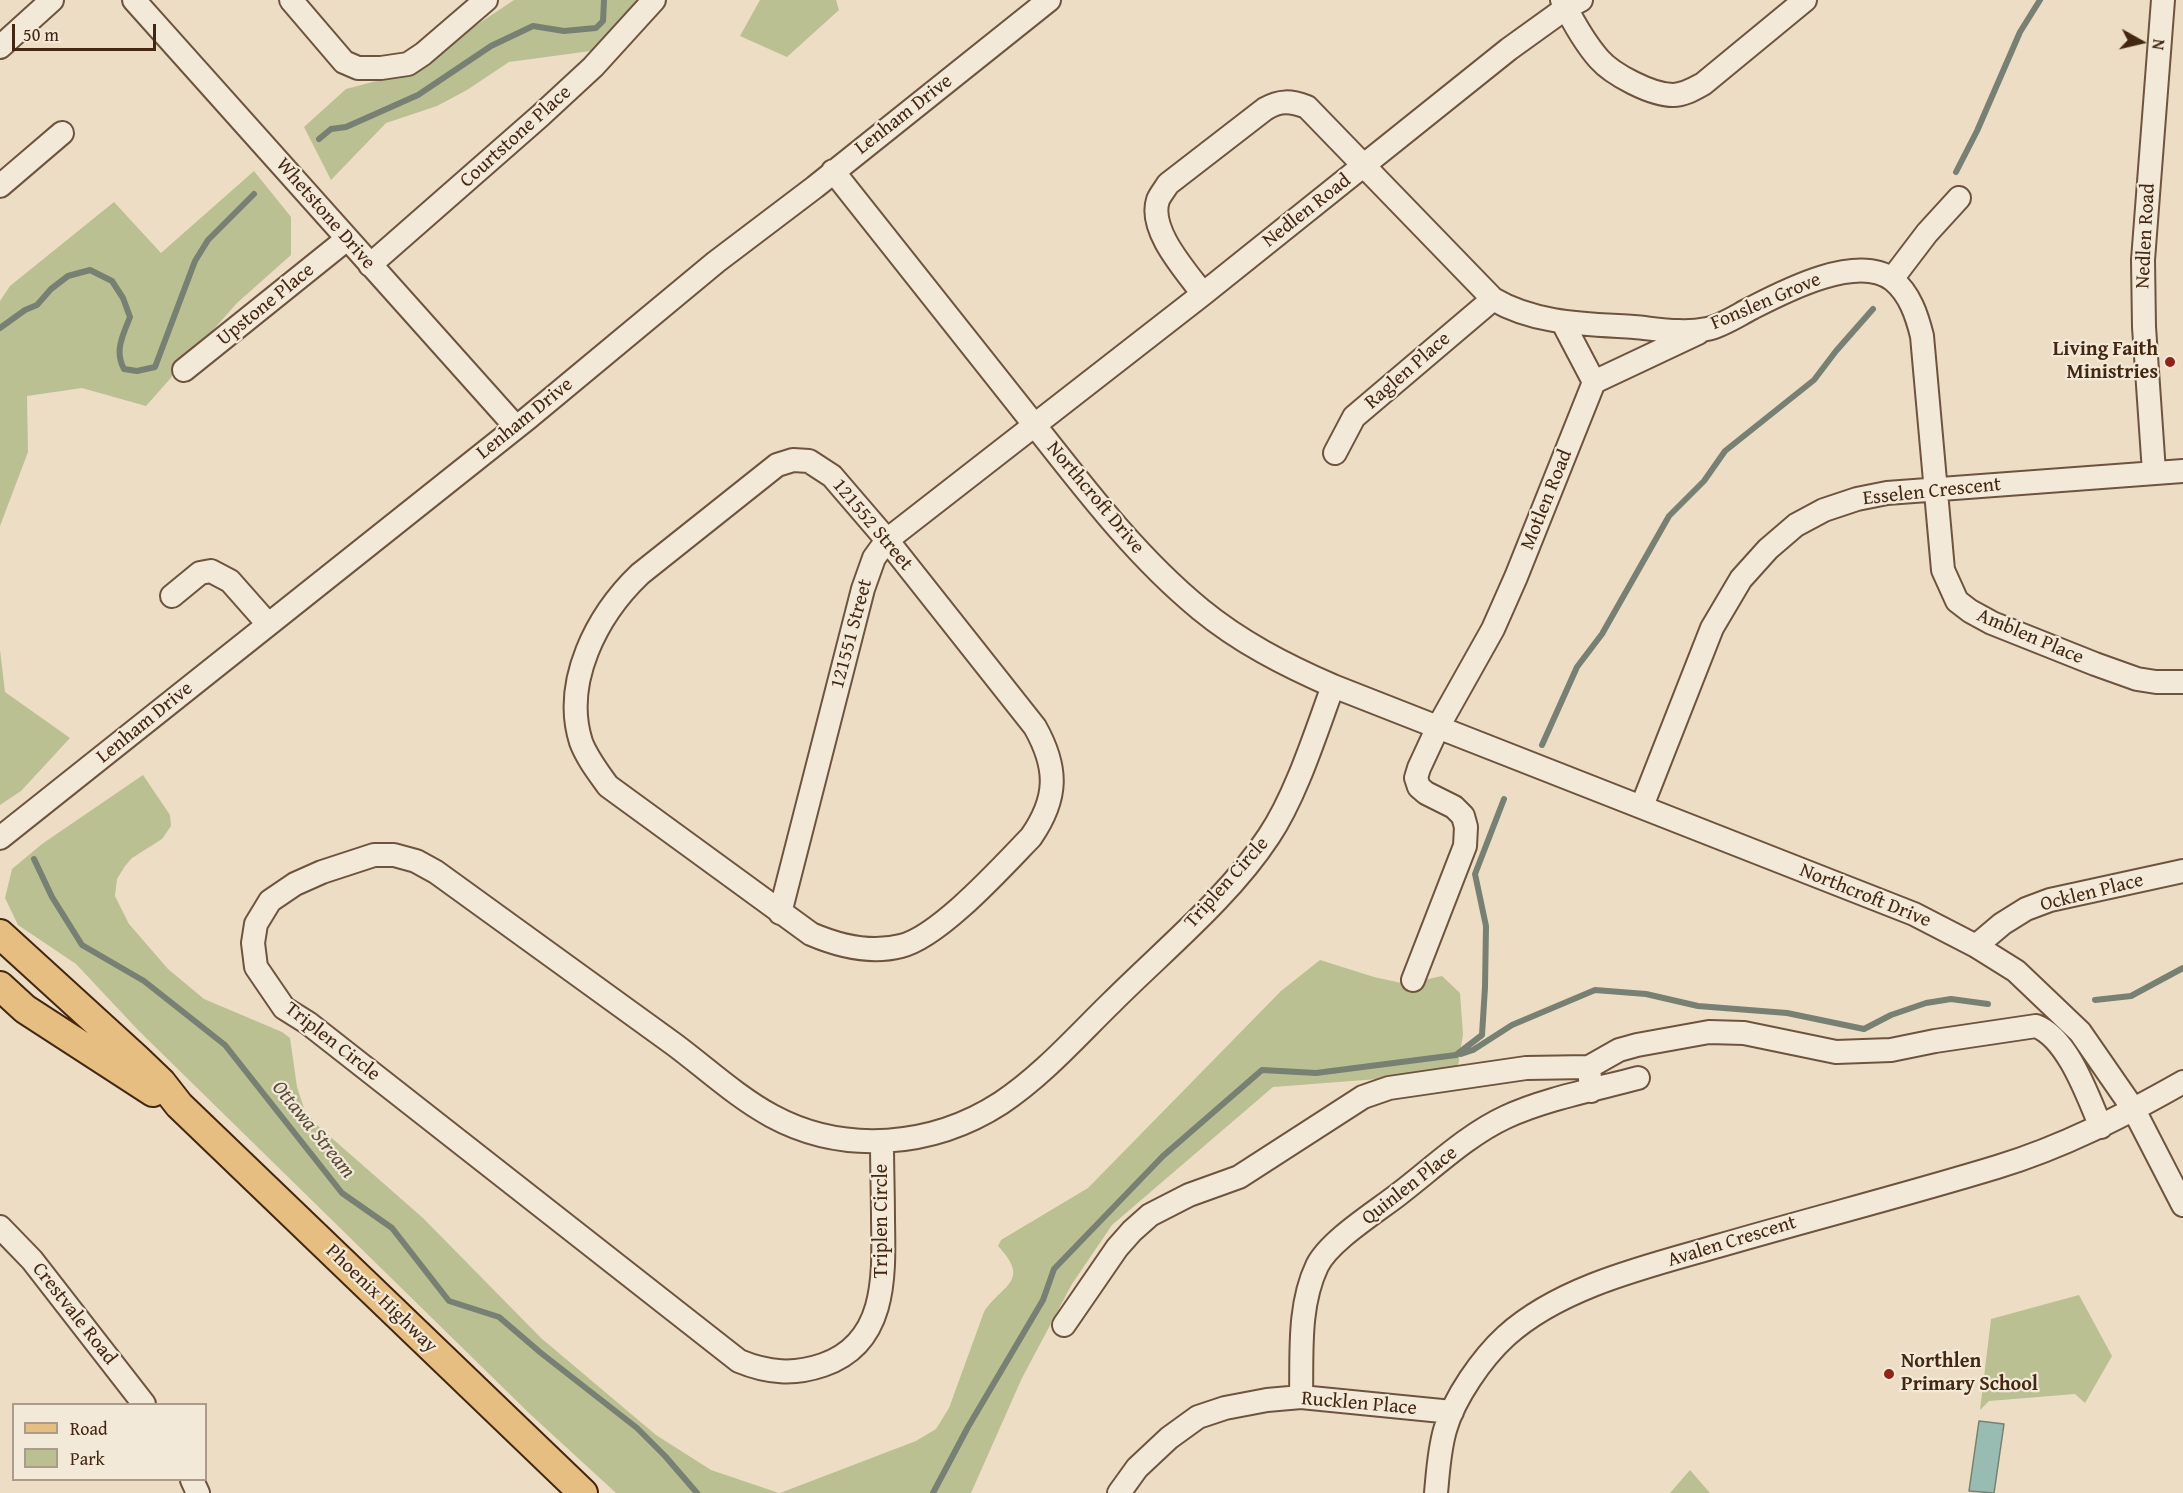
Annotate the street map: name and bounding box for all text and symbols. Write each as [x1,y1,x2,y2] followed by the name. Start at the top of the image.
[15,12,159,50] scale bar
[2111,12,2171,72] north arrow
[23,21,59,48] text: 50 m
[2146,38,2171,51] text: N
[851,70,957,160] street label: Lenham Drive
[455,81,577,193] street label: Courtstone Place
[270,153,380,275] street label: Whetstone Drive
[1258,169,1356,253] street label: Nedlen Road
[2131,183,2161,289] street label: Nedlen Road
[212,258,320,352] street label: Upstone Place
[1707,268,1825,336] street label: Fonslen Grove
[1360,327,1456,415] street label: Raglen Place
[2053,338,2158,385] place label: Living Faith Ministries
[2163,355,2177,369] marker: Living Faith Ministries
[472,373,578,465] street label: Lenham Drive
[1041,437,1149,559] street label: Northcroft Drive
[1516,446,1578,554] street label: Motlen Road
[1862,473,2002,511] street label: Esselen Crescent
[827,474,917,576] street label: 121552 Street
[826,576,878,692] street label: 121551 Street
[1973,604,2087,670] street label: Amblen Place
[92,677,198,769] street label: Lenham Drive
[1180,832,1274,934] street label: Triplen Circle
[1796,859,1934,933] street label: Northcroft Drive
[2038,869,2146,917] street label: Ocklen Place
[280,997,384,1087] street label: Triplen Circle
[266,1076,360,1184] water label: Ottawa Stream
[1357,1141,1463,1231] street label: Quinlen Place
[870,1164,894,1278] street label: Triplen Circle
[1665,1211,1799,1273] street label: Avalen Crescent
[320,1240,442,1358] street label: Phoenix Highway
[27,1258,121,1370] street label: Crestvale Road
[1901,1350,2038,1397] place label: Northlen Primary School
[1882,1367,1896,1381] marker: Northlen Primary School
[1300,1387,1418,1421] street label: Rucklen Place
[12,1403,207,1481] legend
[70,1415,108,1442] text: Road
[70,1445,105,1472] text: Park

